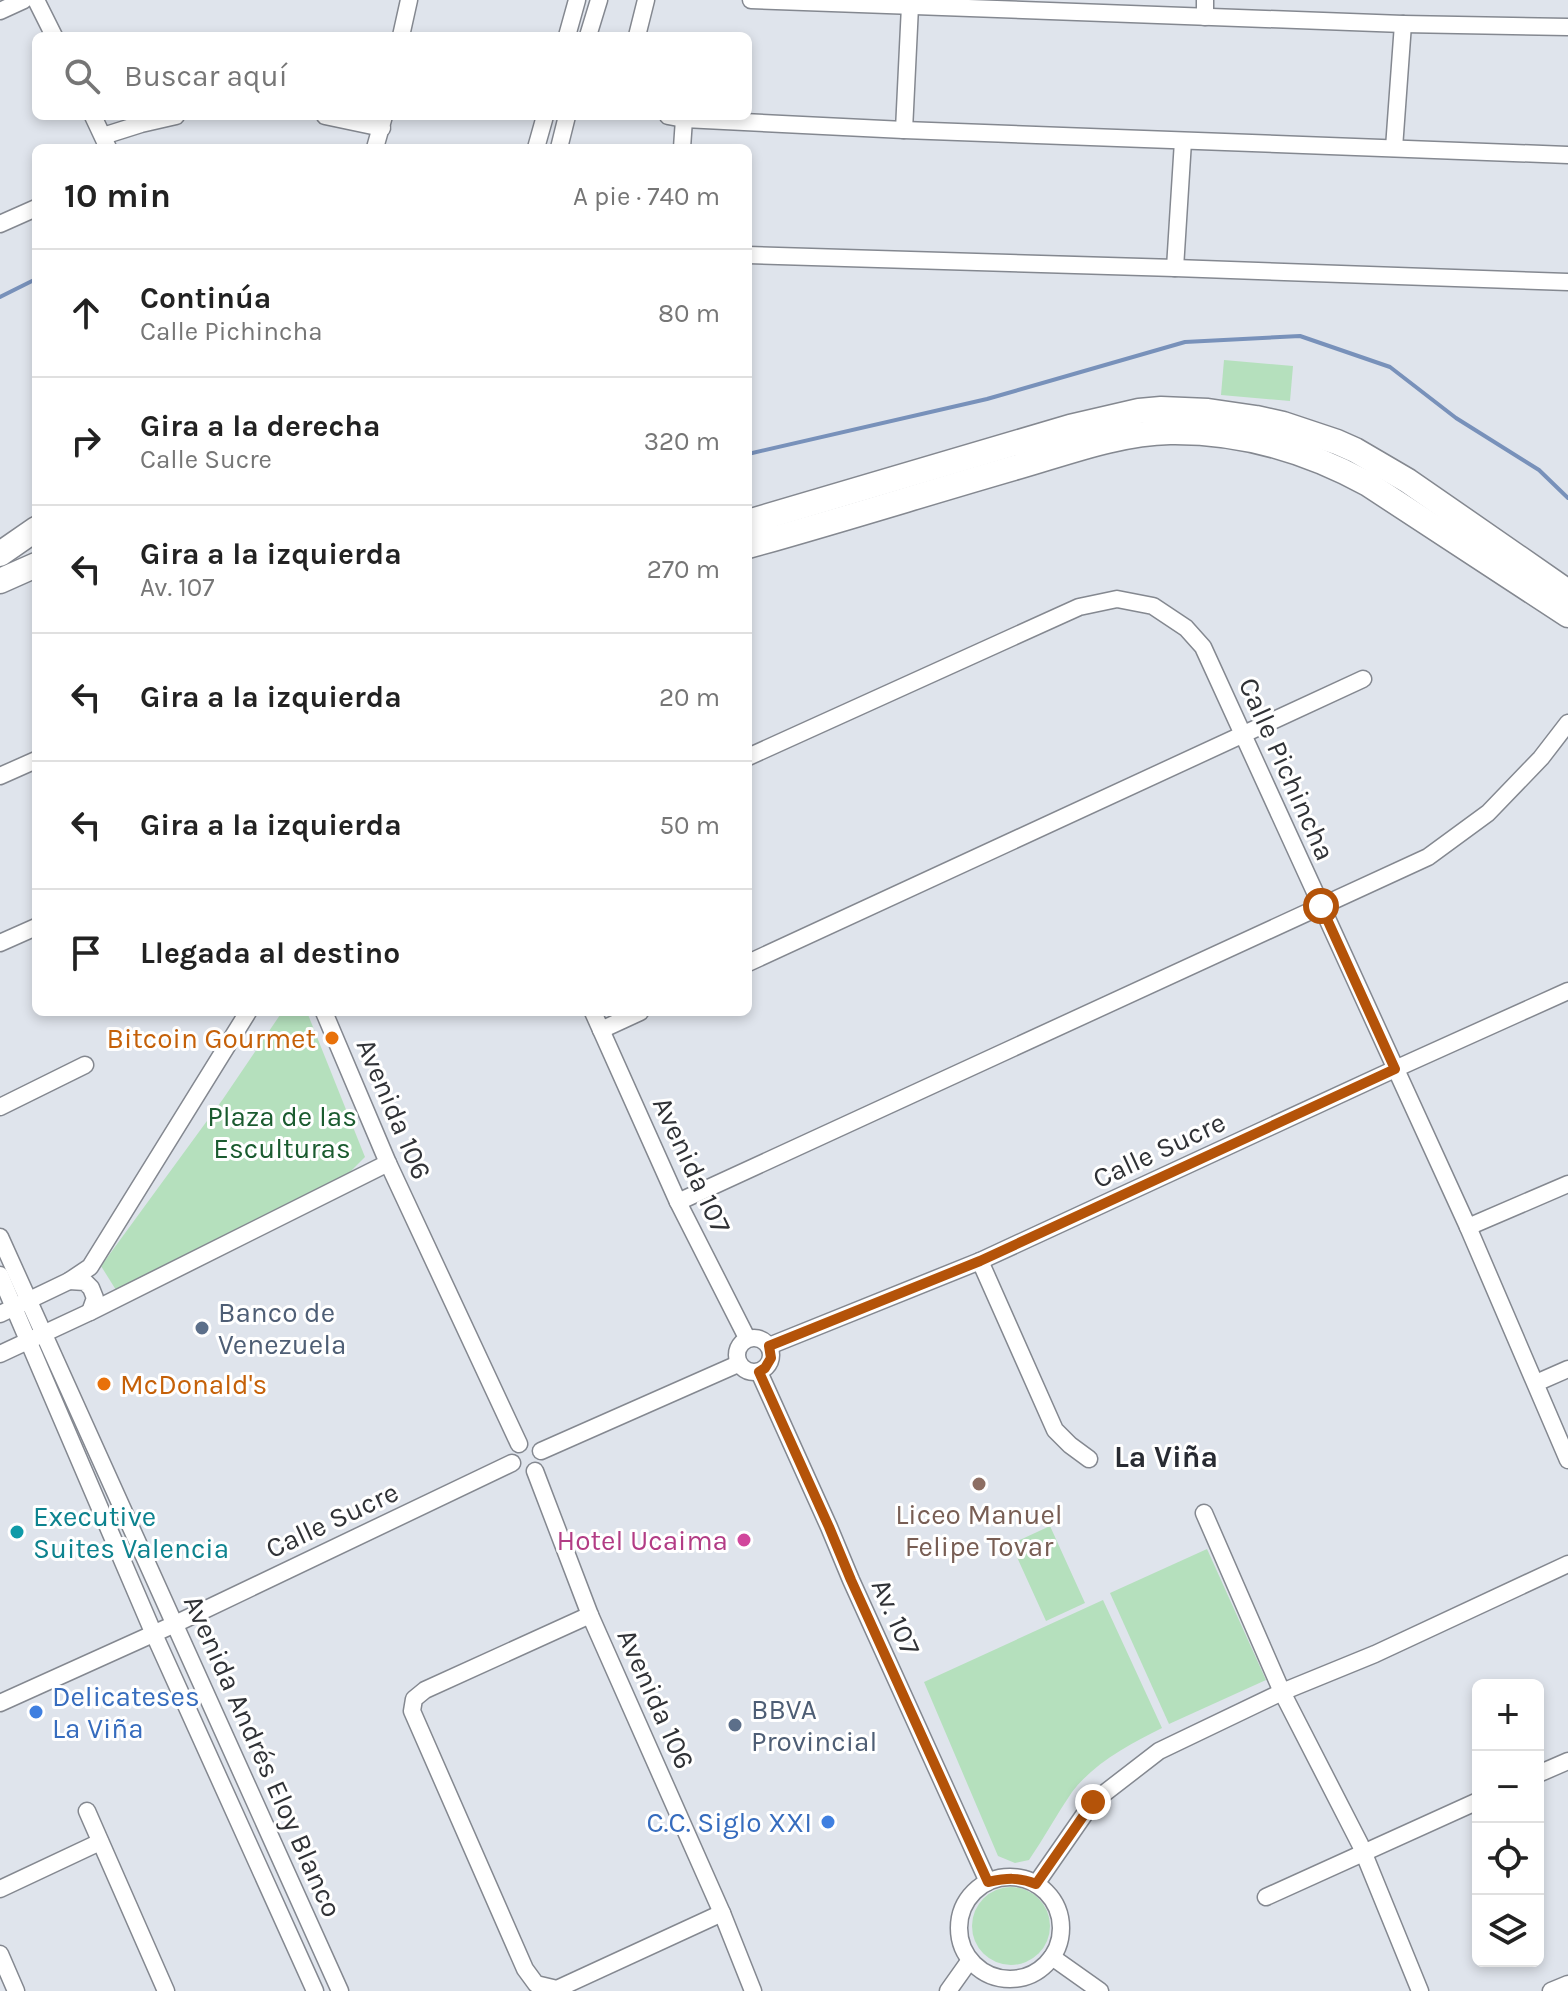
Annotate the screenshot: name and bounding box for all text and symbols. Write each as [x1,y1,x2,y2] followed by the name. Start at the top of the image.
[32,32,752,120] search box
[60,54,104,98] icon: search
[124,58,288,94] text: Buscar aquí
[64,176,171,216] text: 10 min
[573,181,720,212] text: A pie · 740 m
[140,280,271,316] text: Continúa
[64,291,108,335] icon: ahead
[658,298,720,329] text: 80 m
[140,316,322,347] text: Calle Pichincha
[140,408,381,444] text: Gira a la derecha
[64,419,108,463] icon: right
[644,426,720,457] text: 320 m
[140,444,272,475] text: Calle Sucre
[140,536,402,572] text: Gira a la izquierda
[64,547,108,591] icon: left
[647,554,720,585] text: 270 m
[140,572,214,603] text: Av. 107
[1232,673,1342,865] street label: Calle Pichincha
[64,675,108,719] icon: left
[140,679,402,715] text: Gira a la izquierda
[659,682,720,713] text: 20 m
[64,803,108,847] icon: left
[140,807,402,843] text: Gira a la izquierda
[659,810,720,841] text: 50 m
[1303,888,1339,924] route start
[64,931,108,975] icon: arrive
[140,935,400,971] text: Llegada al destino
[107,1022,316,1055] place label: Bitcoin Gourmet
[323,1029,341,1047] marker: Bitcoin Gourmet
[350,1034,438,1184] street label: Avenida 106
[646,1091,738,1239] street label: Avenida 107
[207,1100,357,1165] park label: Plaza de las Esculturas
[1088,1105,1230,1195] street label: Calle Sucre
[218,1296,346,1361] place label: Banco de Venezuela
[193,1319,211,1337] marker: Banco de Venezuela
[120,1368,267,1401] place label: McDonald's
[95,1375,113,1393] marker: McDonald's
[1114,1439,1218,1475] district label: La Viña
[261,1475,403,1565] street label: Calle Sucre
[970,1475,988,1493] marker: Liceo Manuel Felipe Tovar
[895,1498,1063,1563] place label: Liceo Manuel Felipe Tovar
[33,1500,229,1565] place label: Executive Suites Valencia
[8,1523,26,1541] marker: Executive Suites Valencia
[556,1524,728,1557] place label: Hotel Ucaima
[735,1531,753,1549] marker: Hotel Ucaima
[865,1574,927,1660] street label: Av. 107
[177,1590,349,1922] street label: Avenida Andrés Eloy Blanco
[610,1624,702,1774] street label: Avenida 106
[1472,1679,1544,1967] map controls
[1472,1679,1544,1751] button: +
[52,1680,200,1745] place label: Delicateses La Viña
[751,1693,877,1758] place label: BBVA Provincial
[27,1703,45,1721] marker: Delicateses La Viña
[726,1716,744,1734] marker: BBVA Provincial
[1472,1751,1544,1823] button: −
[1075,1784,1111,1820] route end
[646,1806,812,1839] place label: C.C. Siglo XXI
[819,1813,837,1831] marker: C.C. Siglo XXI
[1472,1823,1544,1895] button: locate
[1472,1895,1544,1967] button: layers

